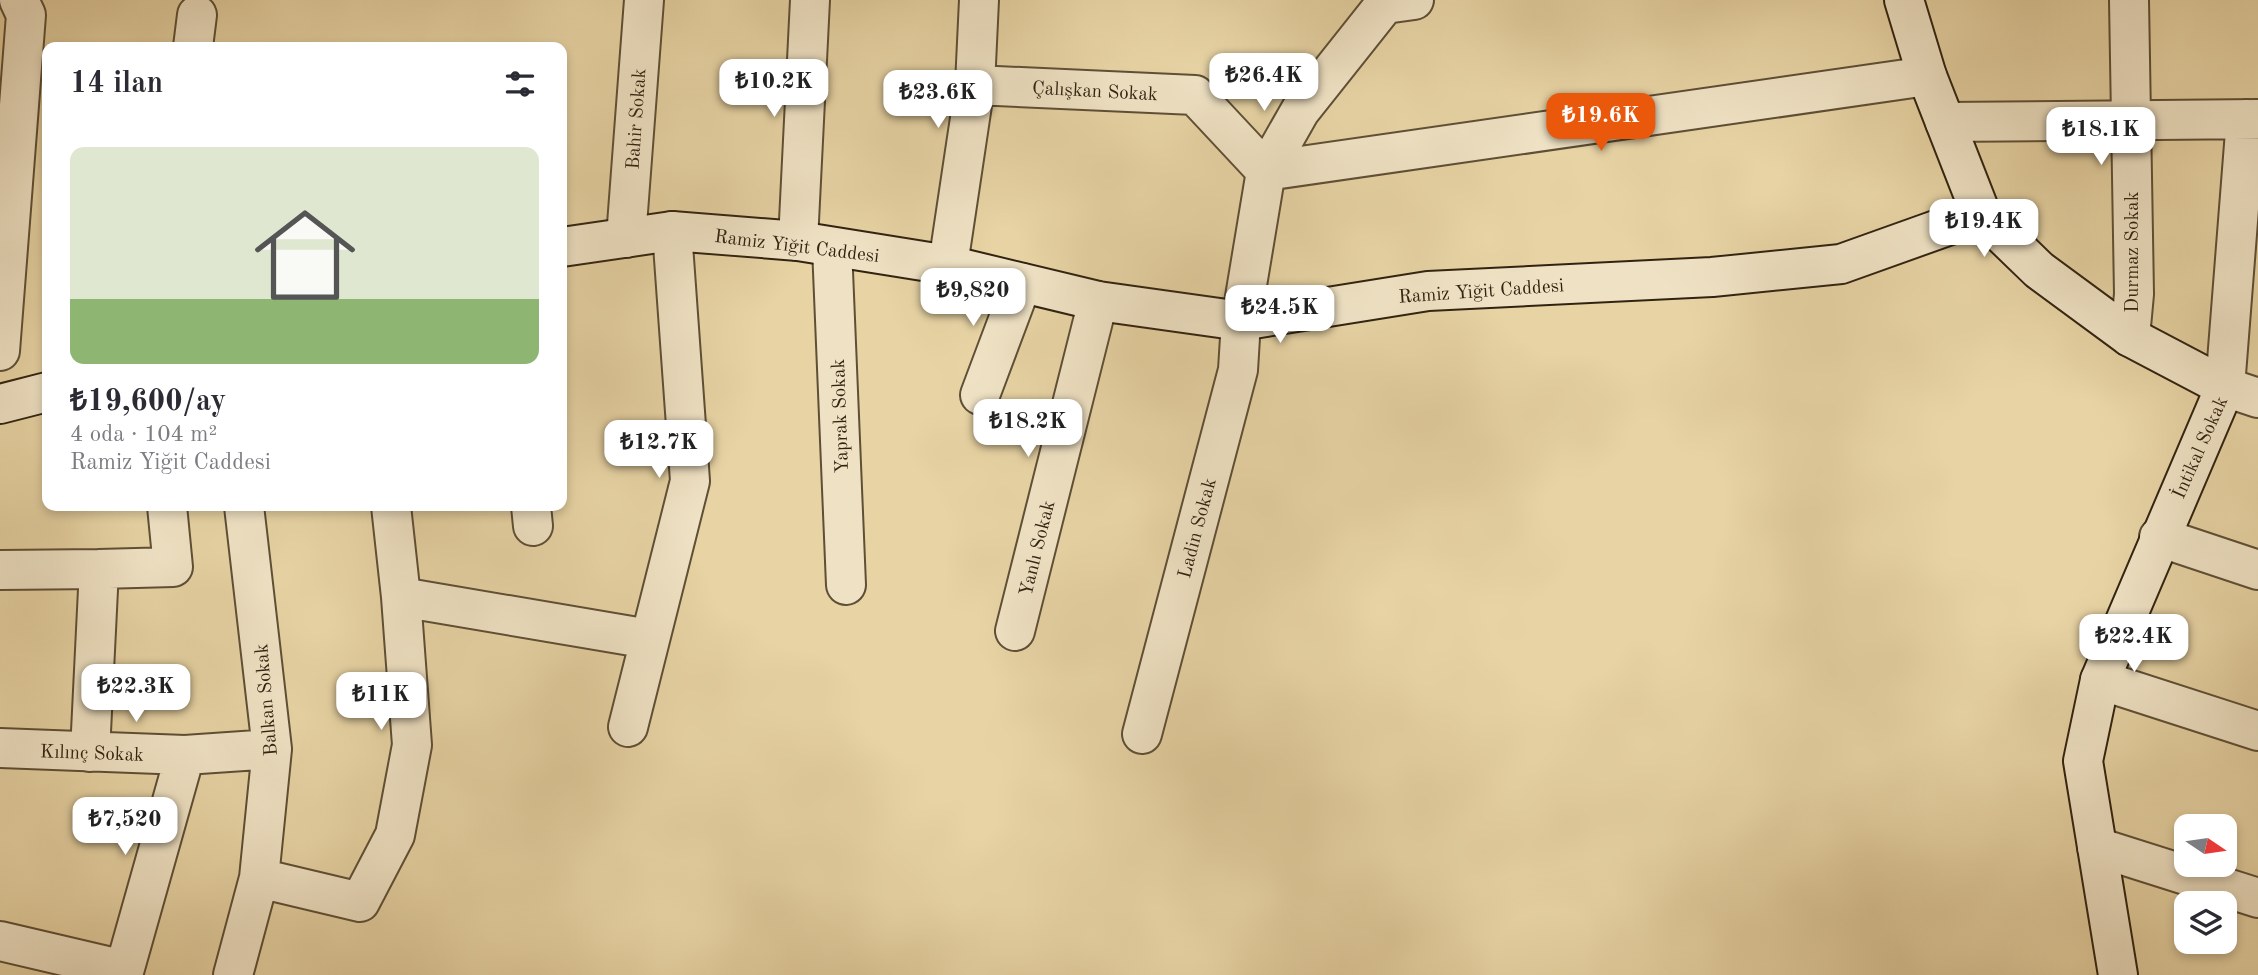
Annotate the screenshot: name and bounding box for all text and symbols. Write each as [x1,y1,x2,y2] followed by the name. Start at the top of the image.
[1207,54,1321,113] pin: ₺26.4K
[717,60,831,119] pin: ₺10.2K
[1225,64,1303,87] text: ₺26.4K
[501,65,539,103] icon: filters
[624,68,651,170] street label: Bahir Sokak
[70,69,163,99] text: 14 ilan
[735,70,813,93] text: ₺10.2K
[881,71,995,130] pin: ₺23.6K
[1032,80,1158,105] street label: Çalışkan Sokak
[899,81,977,104] text: ₺23.6K
[1544,94,1658,153] pin: ₺19.6K
[1562,104,1640,127] text: ₺19.6K
[2044,108,2158,167] pin: ₺18.1K
[2062,118,2140,141] text: ₺18.1K
[2124,191,2143,313] street label: Durmaz Sokak
[242,192,368,318] icon: home
[1927,200,2041,259] pin: ₺19.4K
[1945,210,2023,233] text: ₺19.4K
[713,228,880,267] street label: Ramiz Yiğit Caddesi
[916,268,1030,328] pin: ₺9,820
[1398,277,1565,308] street label: Ramiz Yiğit Caddesi
[937,279,1009,302] text: ₺9,820
[1223,286,1337,345] pin: ₺24.5K
[1241,296,1319,319] text: ₺24.5K
[830,358,853,473] street label: Yaprak Sokak
[70,387,226,417] text: ₺19,600/ay
[2168,393,2232,502] street label: İntikal Sokak
[971,400,1085,459] pin: ₺18.2K
[989,410,1067,433] text: ₺18.2K
[602,420,716,480] pin: ₺12.7K
[70,423,217,446] text: 4 oda · 104 m²
[620,431,698,454] text: ₺12.7K
[70,451,271,474] text: Ramiz Yiğit Caddesi
[1176,476,1221,581] street label: Ladin Sokak
[1017,499,1060,599] street label: Yanlı Sokak
[2077,614,2191,674] pin: ₺22.4K
[2095,625,2173,648] text: ₺22.4K
[253,643,282,757] street label: Balkan Sokak
[79,664,193,724] pin: ₺22.3K
[340,672,422,732] pin: ₺11K
[97,675,175,698] text: ₺22.3K
[352,683,410,706] text: ₺11K
[40,743,144,766] street label: Kılınç Sokak
[68,798,182,857] pin: ₺7,520
[89,808,161,831] text: ₺7,520
[2174,814,2236,877] north arrow
[2174,814,2237,954] map controls
[2174,891,2237,954] button: layers

